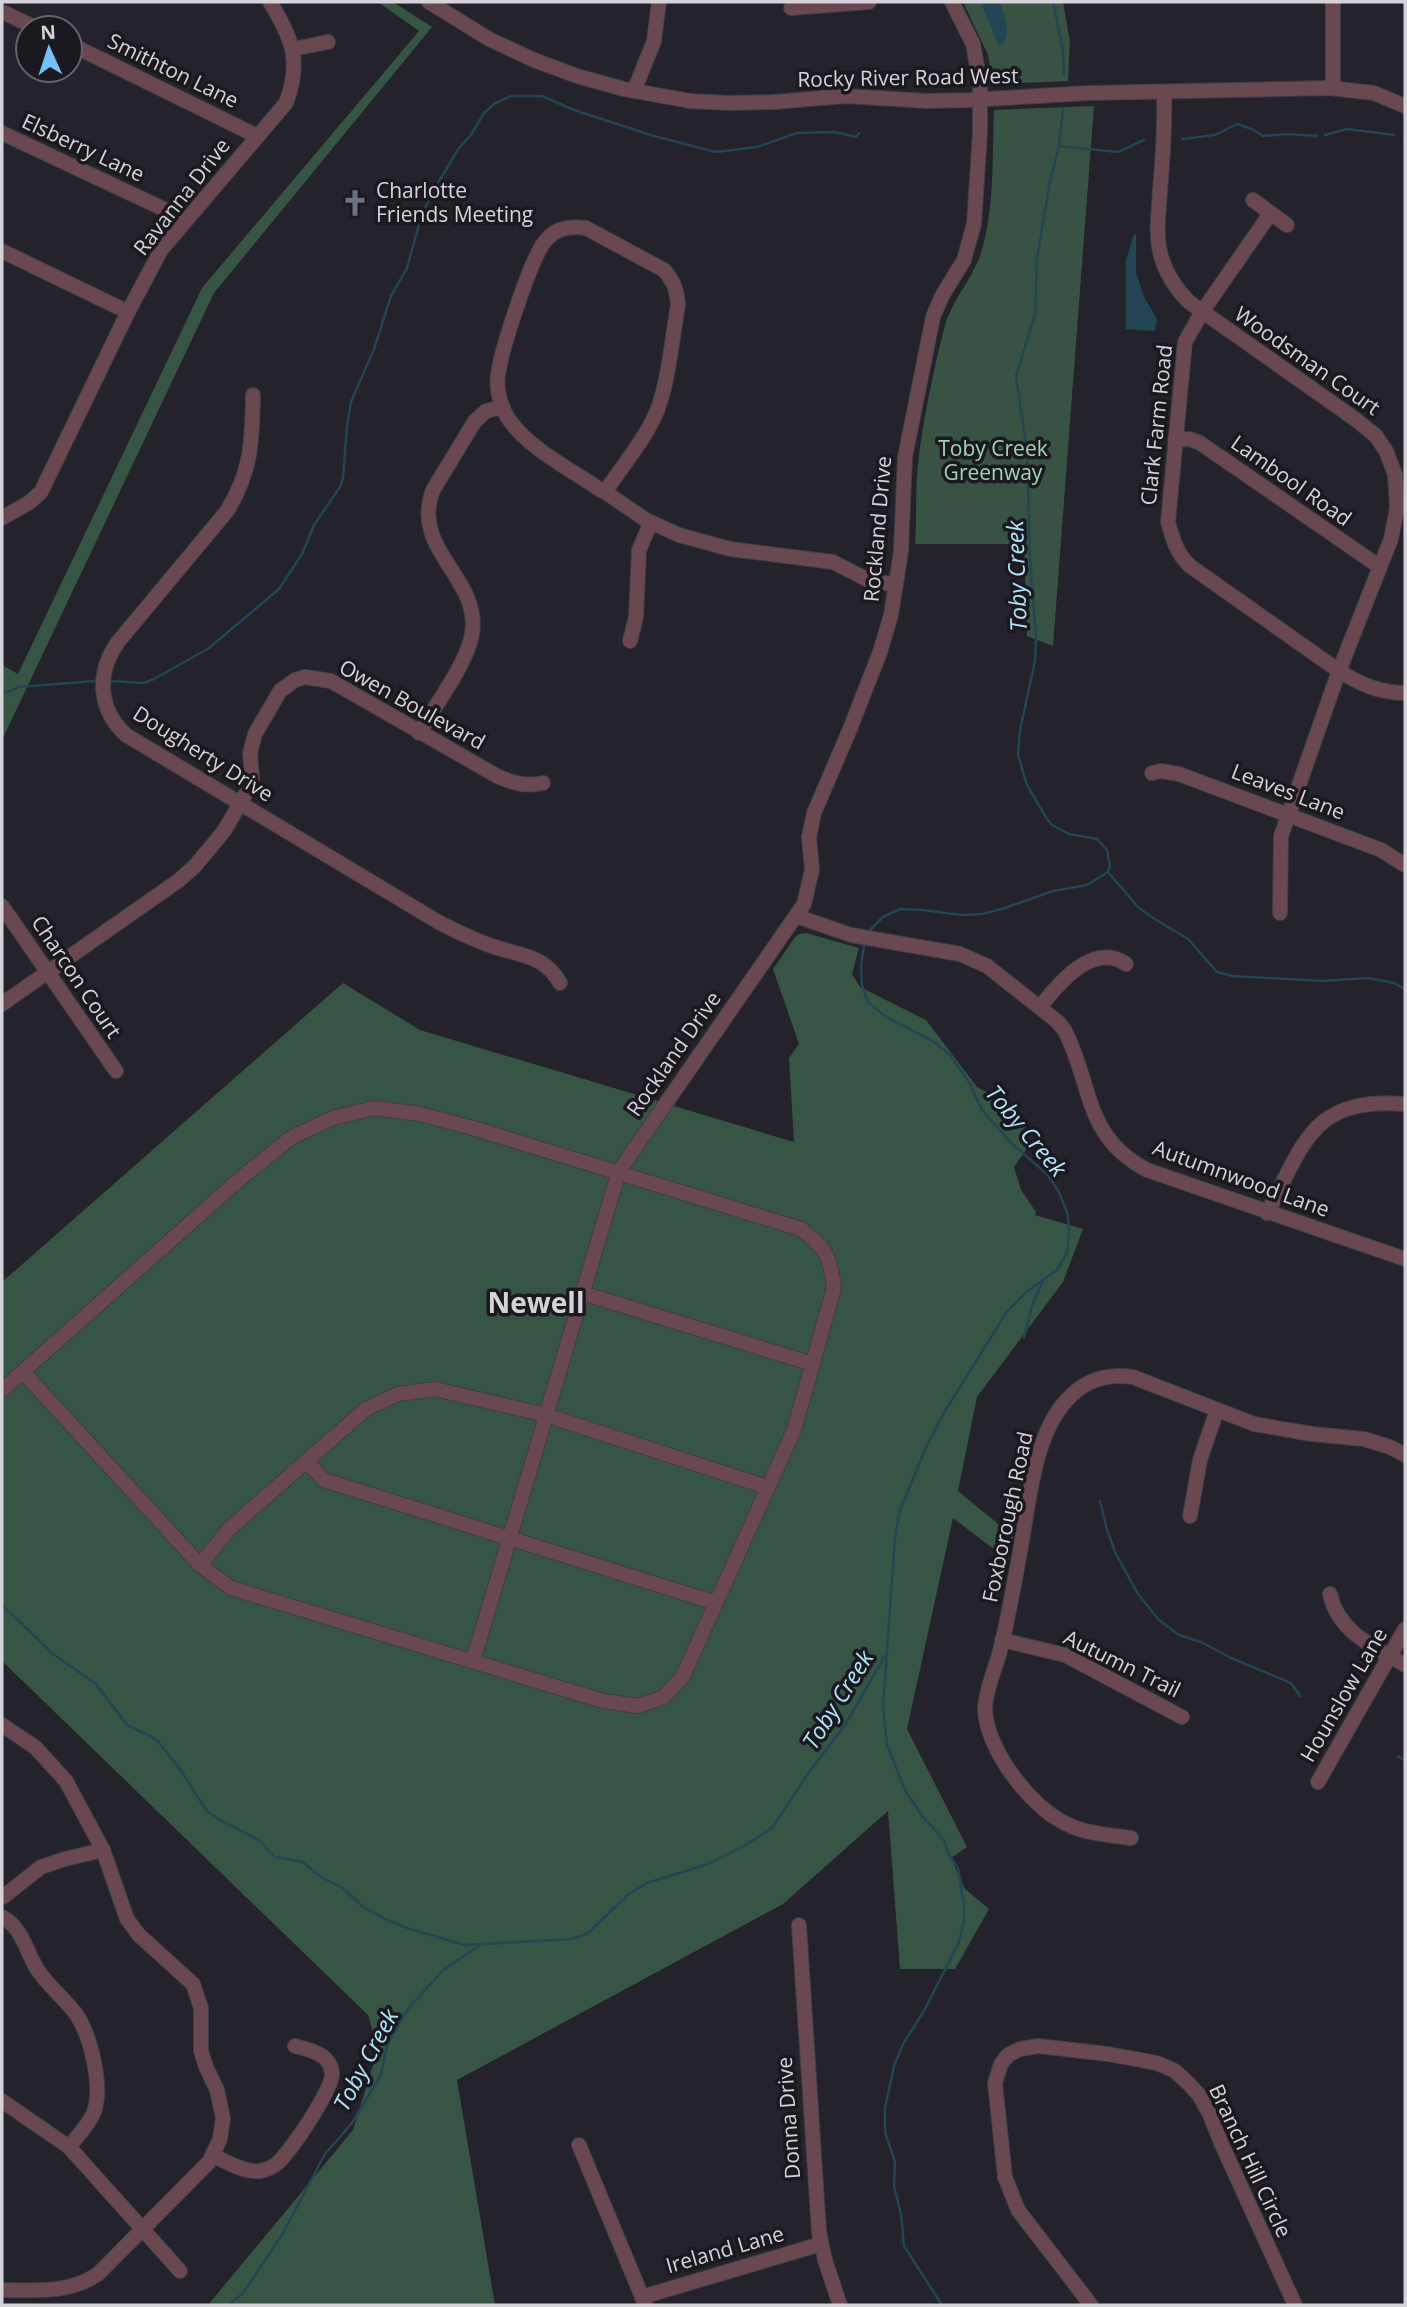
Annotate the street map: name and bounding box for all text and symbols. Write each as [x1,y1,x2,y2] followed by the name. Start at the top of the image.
[14,14,84,84] north arrow
[40,19,57,45] text: N
[103,26,244,114] street label: Smithton Lane
[797,61,1019,93] street label: Rocky River Road West
[18,106,149,188] street label: Elsberry Lane
[127,132,236,261] street label: Ravanna Drive
[376,176,533,228] place label: Charlotte Friends Meeting
[340,188,370,218] church icon: Charlotte Friends Meeting
[1229,299,1386,421] street label: Woodsman Court
[1134,343,1178,507] street label: Clark Farm Road
[1226,428,1357,532] street label: Lambool Road
[938,434,1048,486] park label: Toby Creek Greenway
[857,455,897,603] street label: Rockland Drive
[998,519,1034,632] water label: Toby Creek
[335,652,490,756] street label: Owen Boulevard
[128,699,279,807] street label: Dougherty Drive
[1228,757,1349,826] street label: Leaves Lane
[25,910,128,1043] street label: Charcon Court
[620,985,727,1121] street label: Rockland Drive
[979,1078,1075,1184] water label: Toby Creek
[1149,1133,1334,1223] street label: Autumnwood Lane
[488,1283,584,1321] district label: Newell
[975,1429,1039,1605] street label: Foxborough Road
[1293,1622,1393,1767] street label: Hounslow Lane
[1059,1623,1186,1703] street label: Autumn Trail
[794,1643,881,1755] water label: Toby Creek
[325,2002,406,2116] water label: Toby Creek
[770,2056,806,2180] street label: Donna Drive
[1203,2079,1299,2242] street label: Branch Hill Circle
[662,2219,787,2279] street label: Ireland Lane

